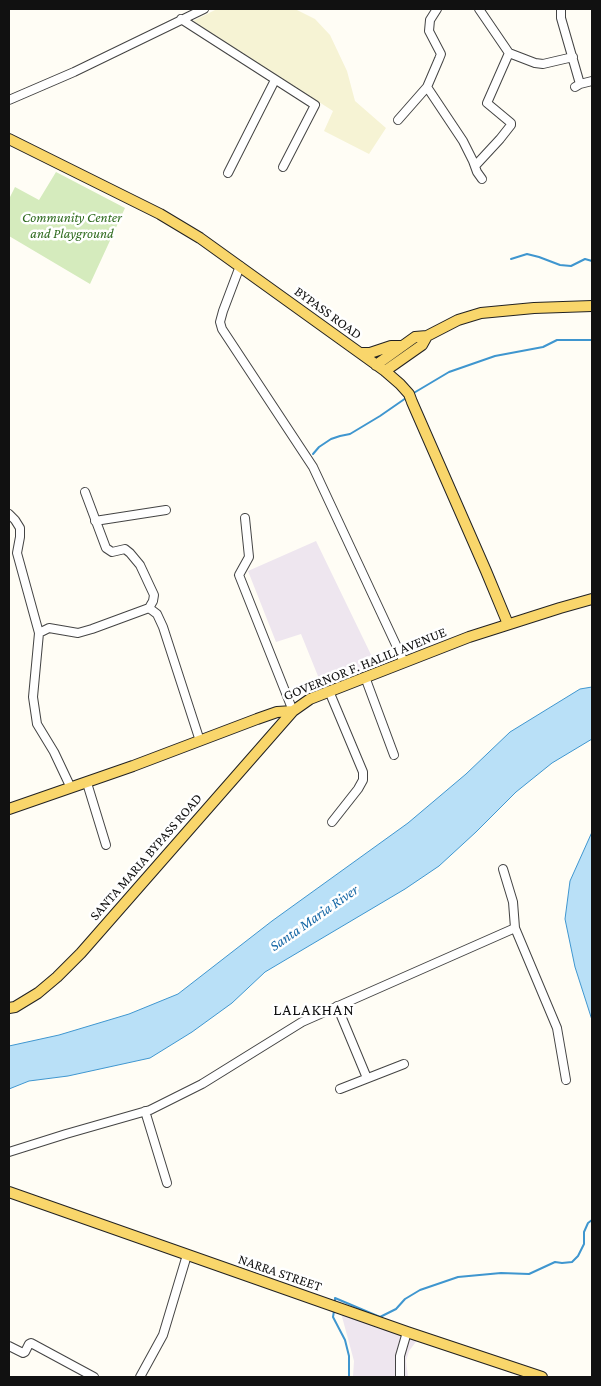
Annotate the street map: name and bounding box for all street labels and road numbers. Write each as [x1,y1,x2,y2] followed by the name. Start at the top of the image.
[291,283,365,343] street label: BYPASS ROAD
[281,624,449,704] street label: GOVERNOR F. HALILI AVENUE
[86,790,206,924] street label: SANTA MARIA BYPASS ROAD
[236,1251,324,1295] street label: NARRA STREET

